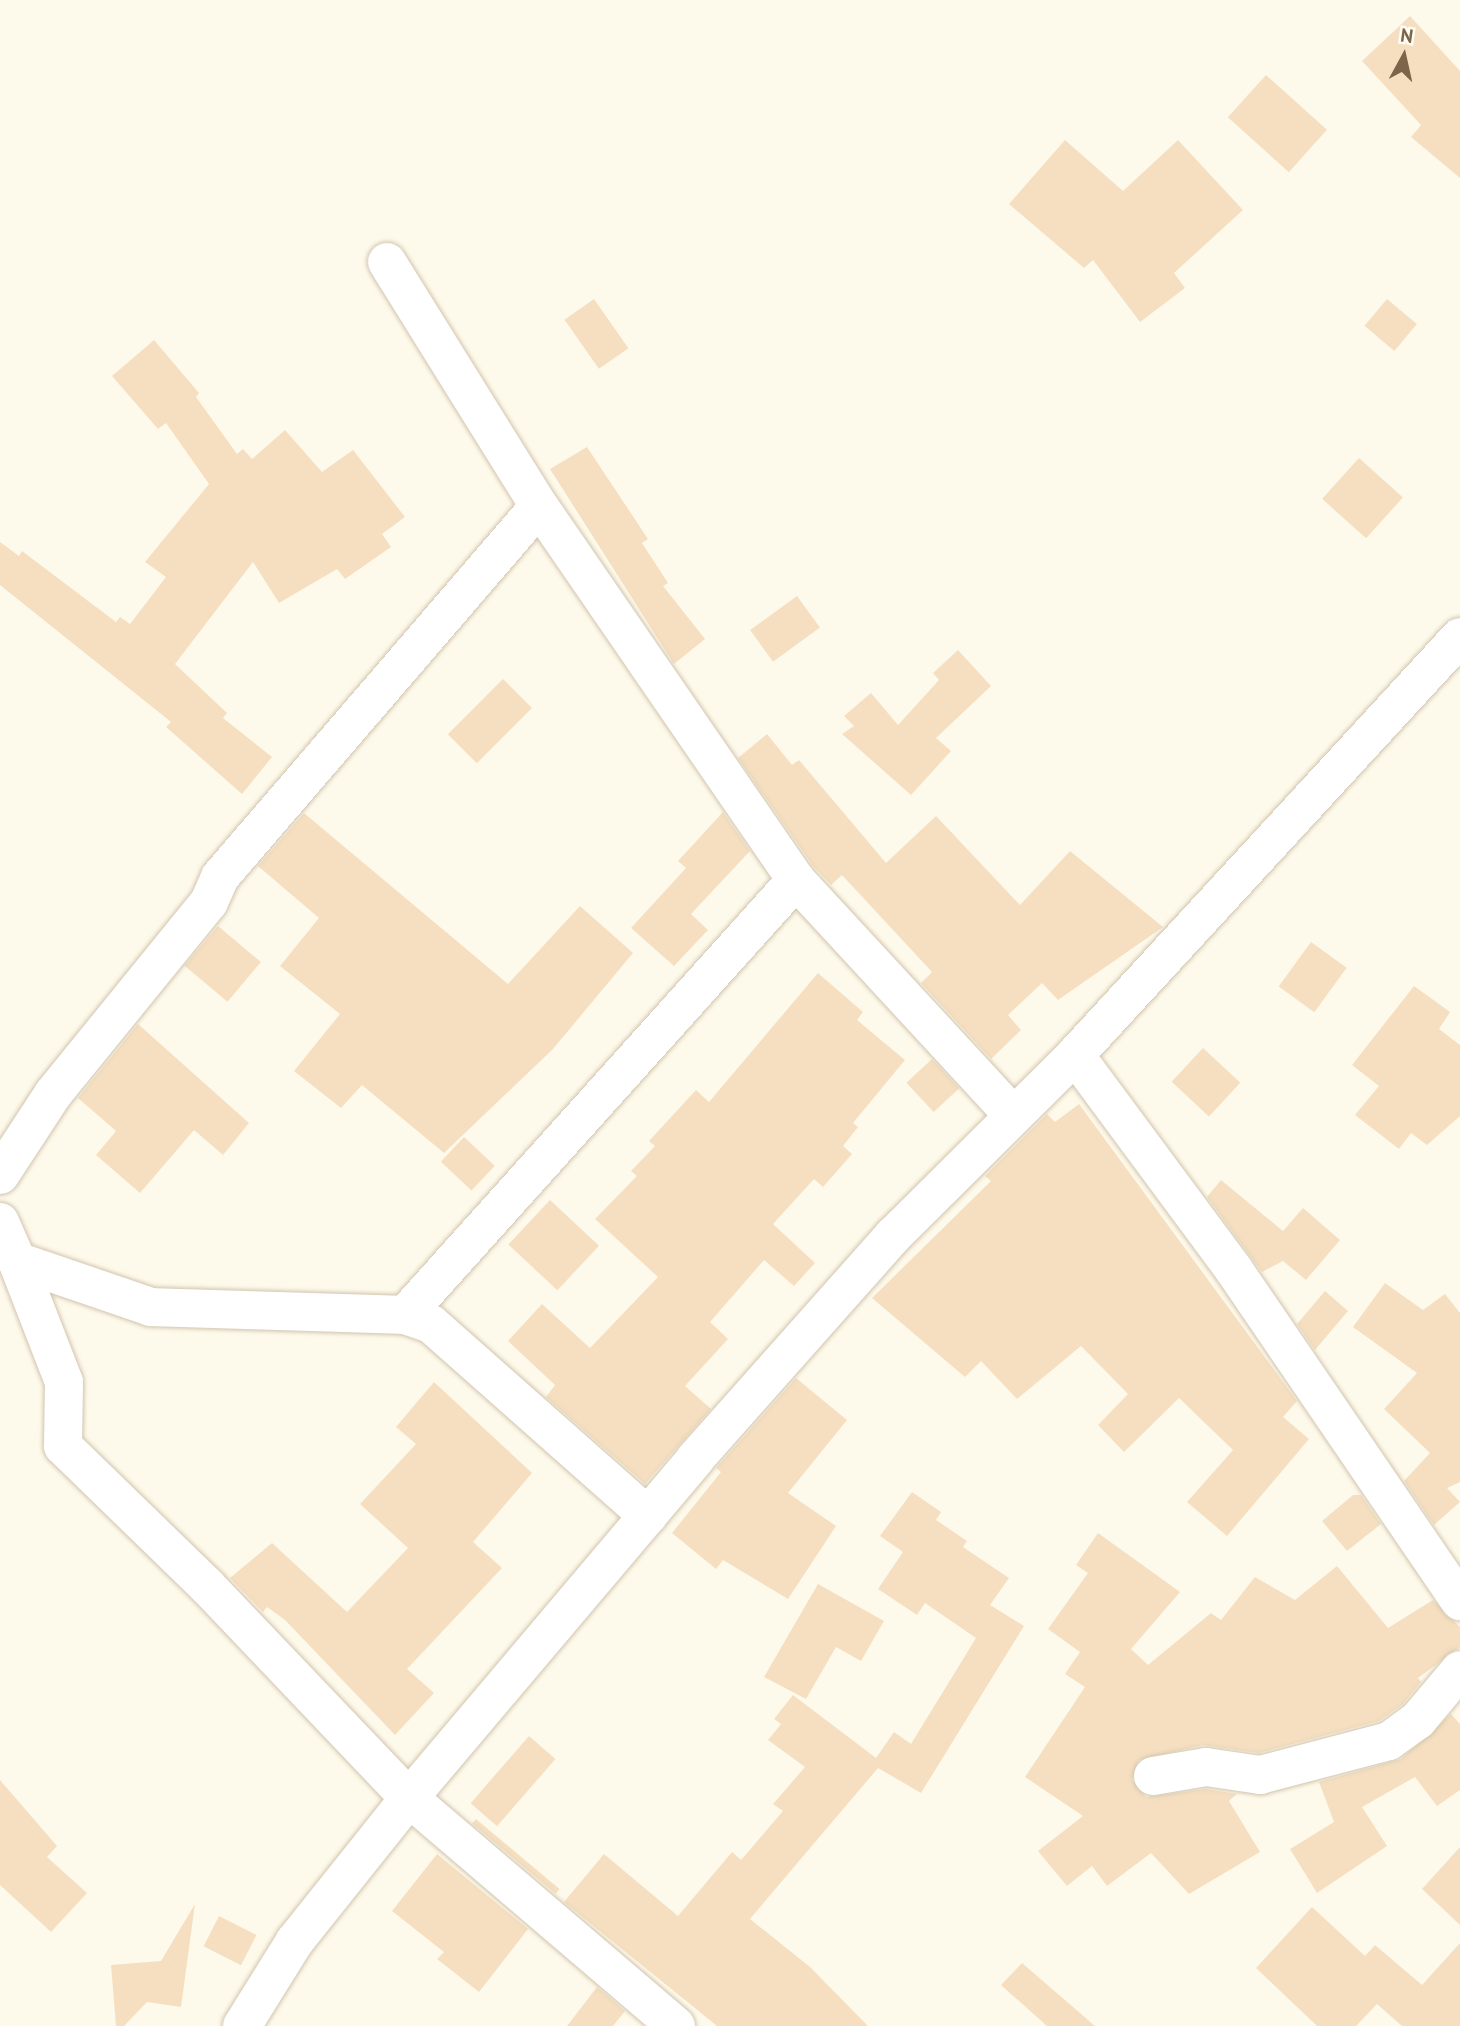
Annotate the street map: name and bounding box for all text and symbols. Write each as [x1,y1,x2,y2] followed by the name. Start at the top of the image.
[1369,21,1439,91] north arrow
[1399,22,1415,48] text: N

